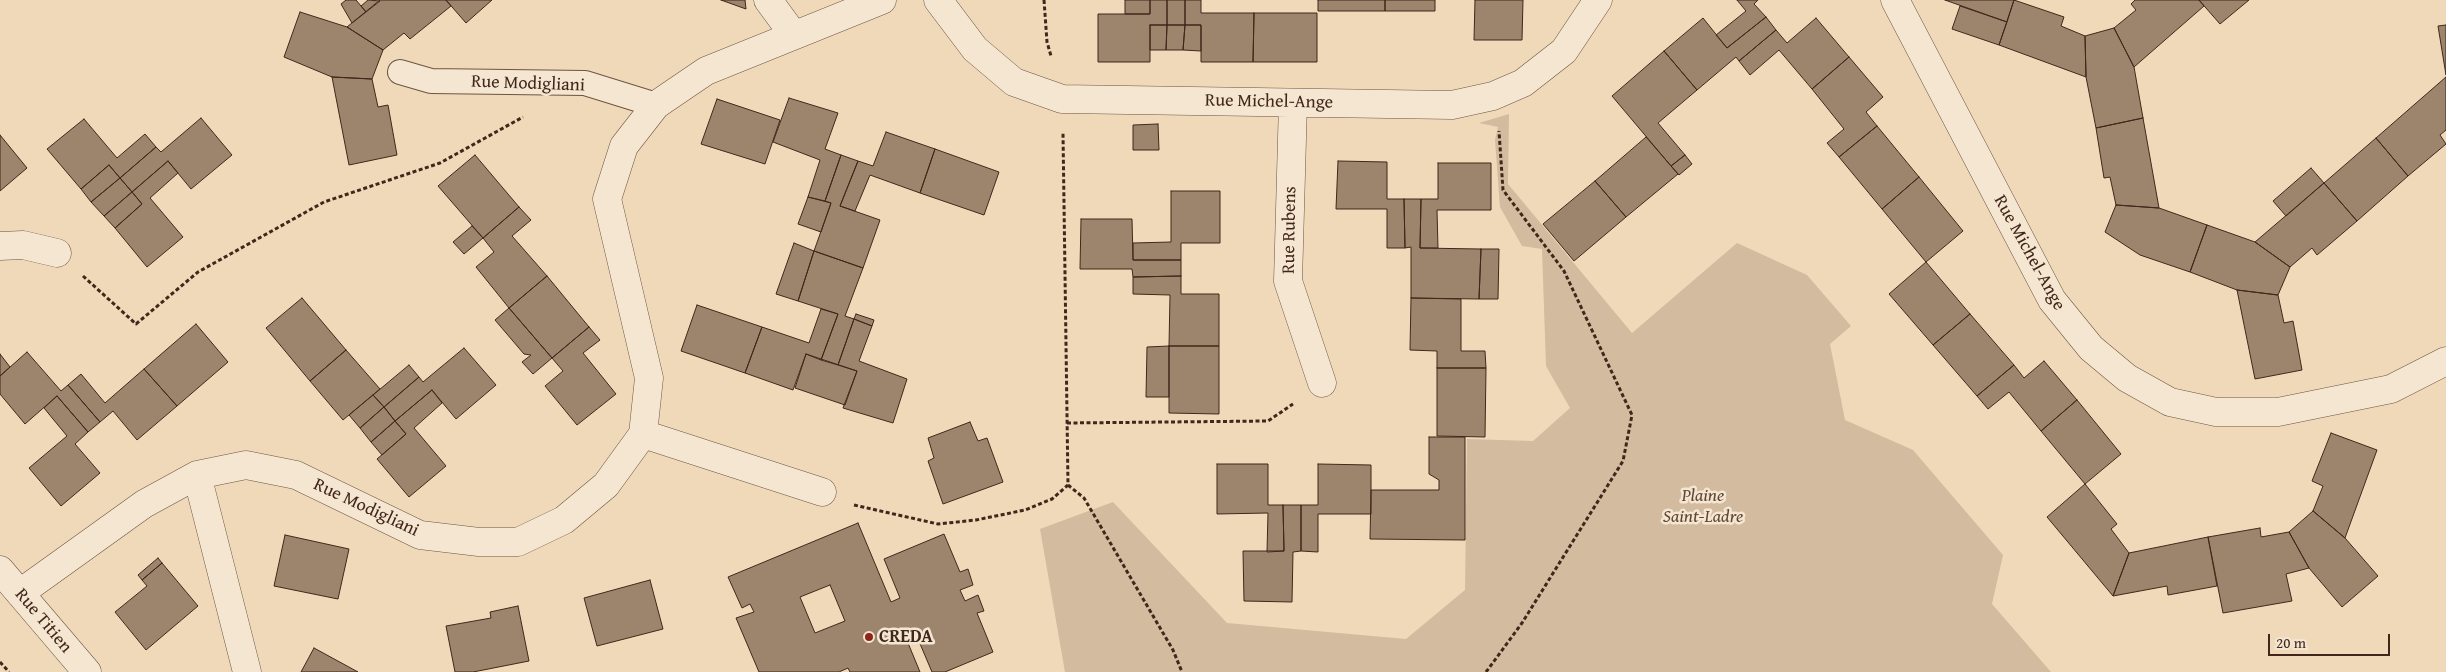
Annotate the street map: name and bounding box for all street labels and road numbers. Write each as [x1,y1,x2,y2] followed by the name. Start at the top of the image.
[471,71,585,97] street label: Rue Modigliani
[1205,90,1333,114] street label: Rue Michel-Ange
[1278,186,1302,274] street label: Rue Rubens
[1988,192,2070,314] street label: Rue Michel-Ange
[310,474,422,542] street label: Rue Modigliani
[10,584,76,658] street label: Rue Titien

